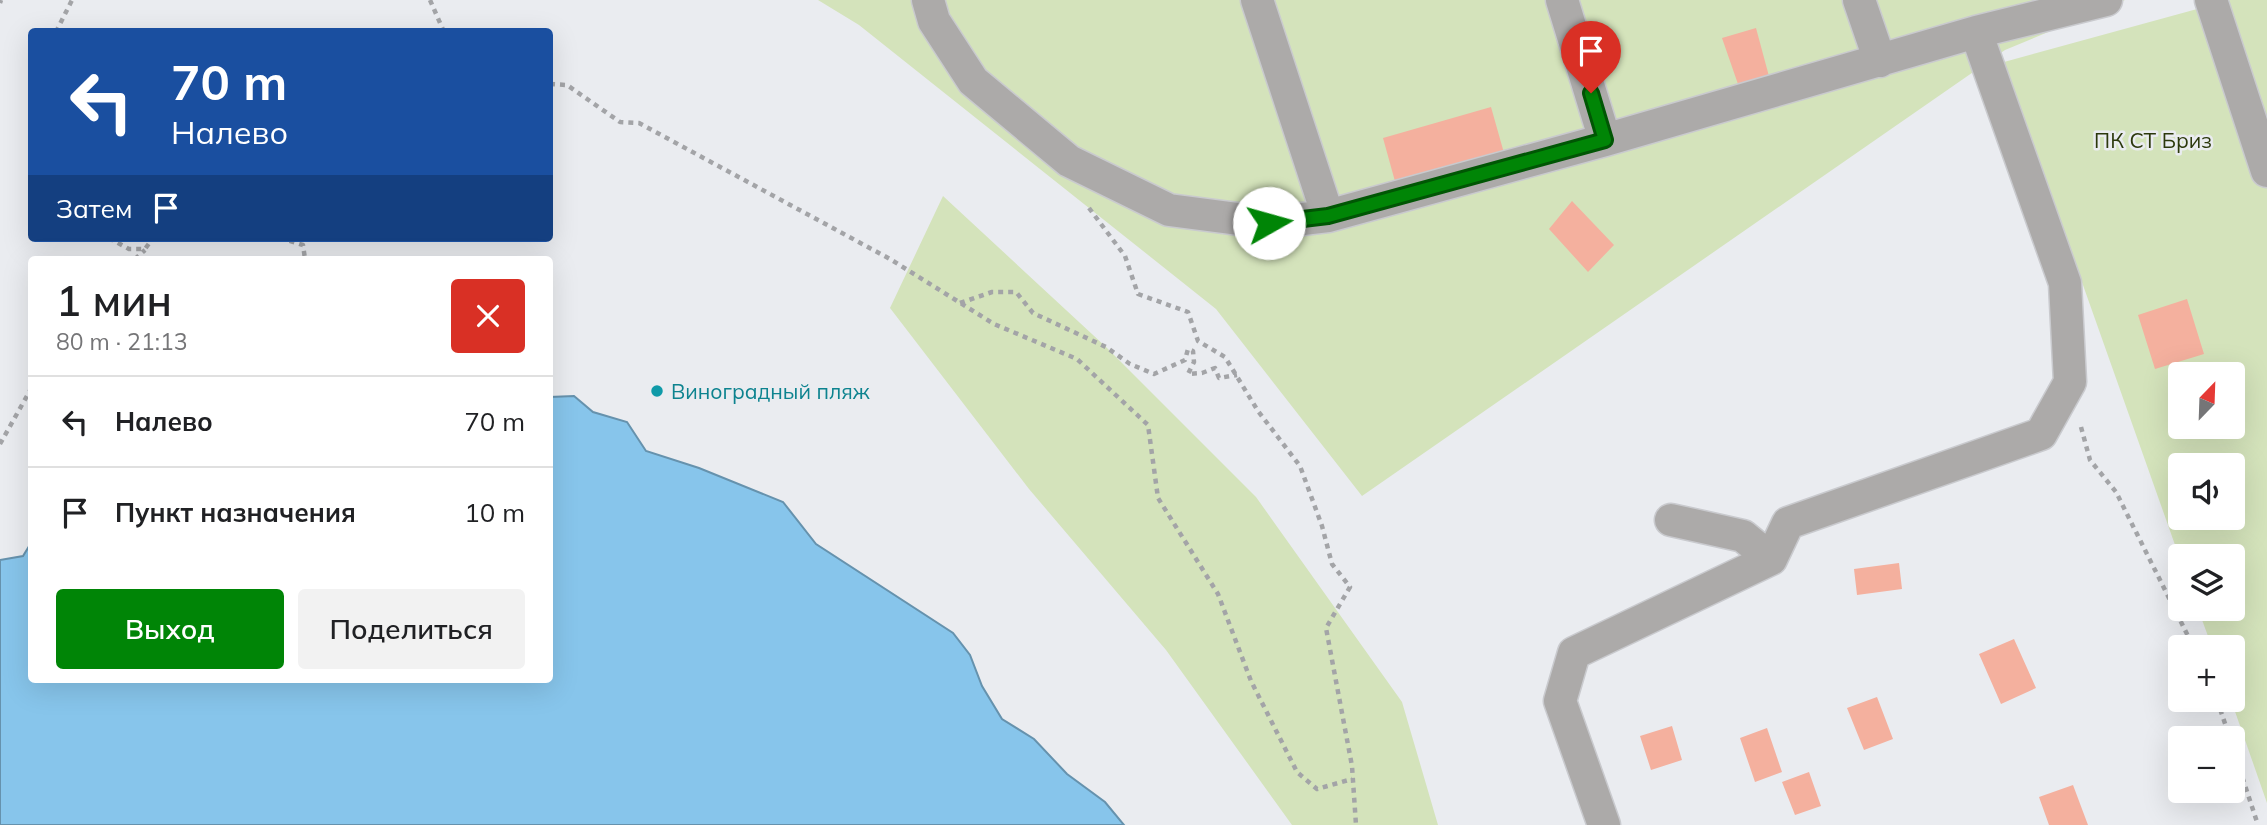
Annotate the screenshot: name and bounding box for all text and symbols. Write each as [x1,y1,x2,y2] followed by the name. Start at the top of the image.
[1561,21,1621,93] pin
[1572,32,1610,70] icon: arrive
[171,51,287,112] text: 70 m
[56,56,147,147] icon: left
[171,112,288,152] text: Налево
[2094,127,2212,153] park label: ПК СТ Бриз
[1232,186,1306,260] position arrow
[147,189,185,227] icon: arrive
[56,192,133,225] text: Затем
[56,274,172,327] text: 1 мин
[451,279,525,353] button: close
[56,327,188,356] text: 80 m · 21:13
[2168,362,2245,439] north arrow
[2168,362,2245,803] map controls
[671,378,870,404] place label: Виноградный пляж
[649,383,665,399] marker: Виноградный пляж
[56,403,94,441] icon: left
[115,405,213,438] text: Налево
[464,405,525,438] text: 70 m
[2168,453,2245,530] button: sound
[56,494,94,532] icon: arrive
[115,496,356,529] text: Пункт назначения
[464,496,525,529] text: 10 m
[2168,544,2245,621] button: layers
[56,589,284,669] button: Выход
[298,589,525,669] button: Поделиться
[2168,635,2245,712] button: +
[2168,726,2245,803] button: −

